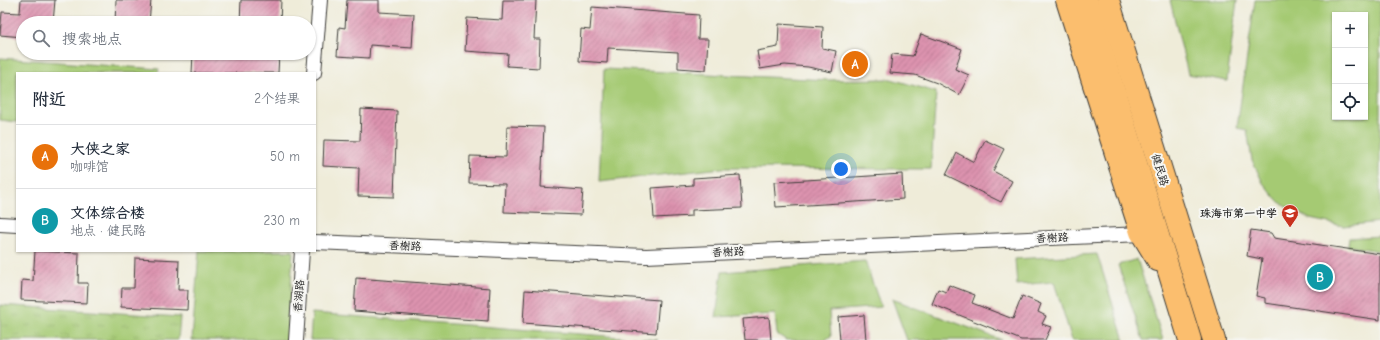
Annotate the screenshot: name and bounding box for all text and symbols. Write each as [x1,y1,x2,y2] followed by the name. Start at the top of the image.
[1332,12,1368,120] map controls
[1332,12,1368,48] button: +
[16,16,316,60] search box
[30,27,52,49] icon: search
[62,30,122,48] text: 搜索地点
[1332,48,1368,84] button: −
[842,49,868,79] pin: A
[1332,84,1368,120] button: locate
[32,90,66,109] text: 附近
[254,91,300,106] text: 2个结果
[70,140,130,158] text: 大侠之家
[41,149,49,164] text: A
[270,149,300,164] text: 50 m
[1149,152,1171,188] street label: 健民路
[70,159,109,174] text: 咖啡馆
[831,159,851,179] your location
[1280,203,1300,228] school or university icon: 珠海市第一中学
[70,204,145,222] text: 文体综合楼
[1200,207,1277,220] place label: 珠海市第一中学
[41,213,49,228] text: B
[264,213,300,228] text: 230 m
[70,223,146,238] text: 地点 · 健民路
[1035,231,1069,245] street label: 香榭路
[388,239,422,253] street label: 香榭路
[711,245,745,259] street label: 香榭路
[1307,262,1333,292] pin: B
[291,279,307,313] street label: 香湖路

